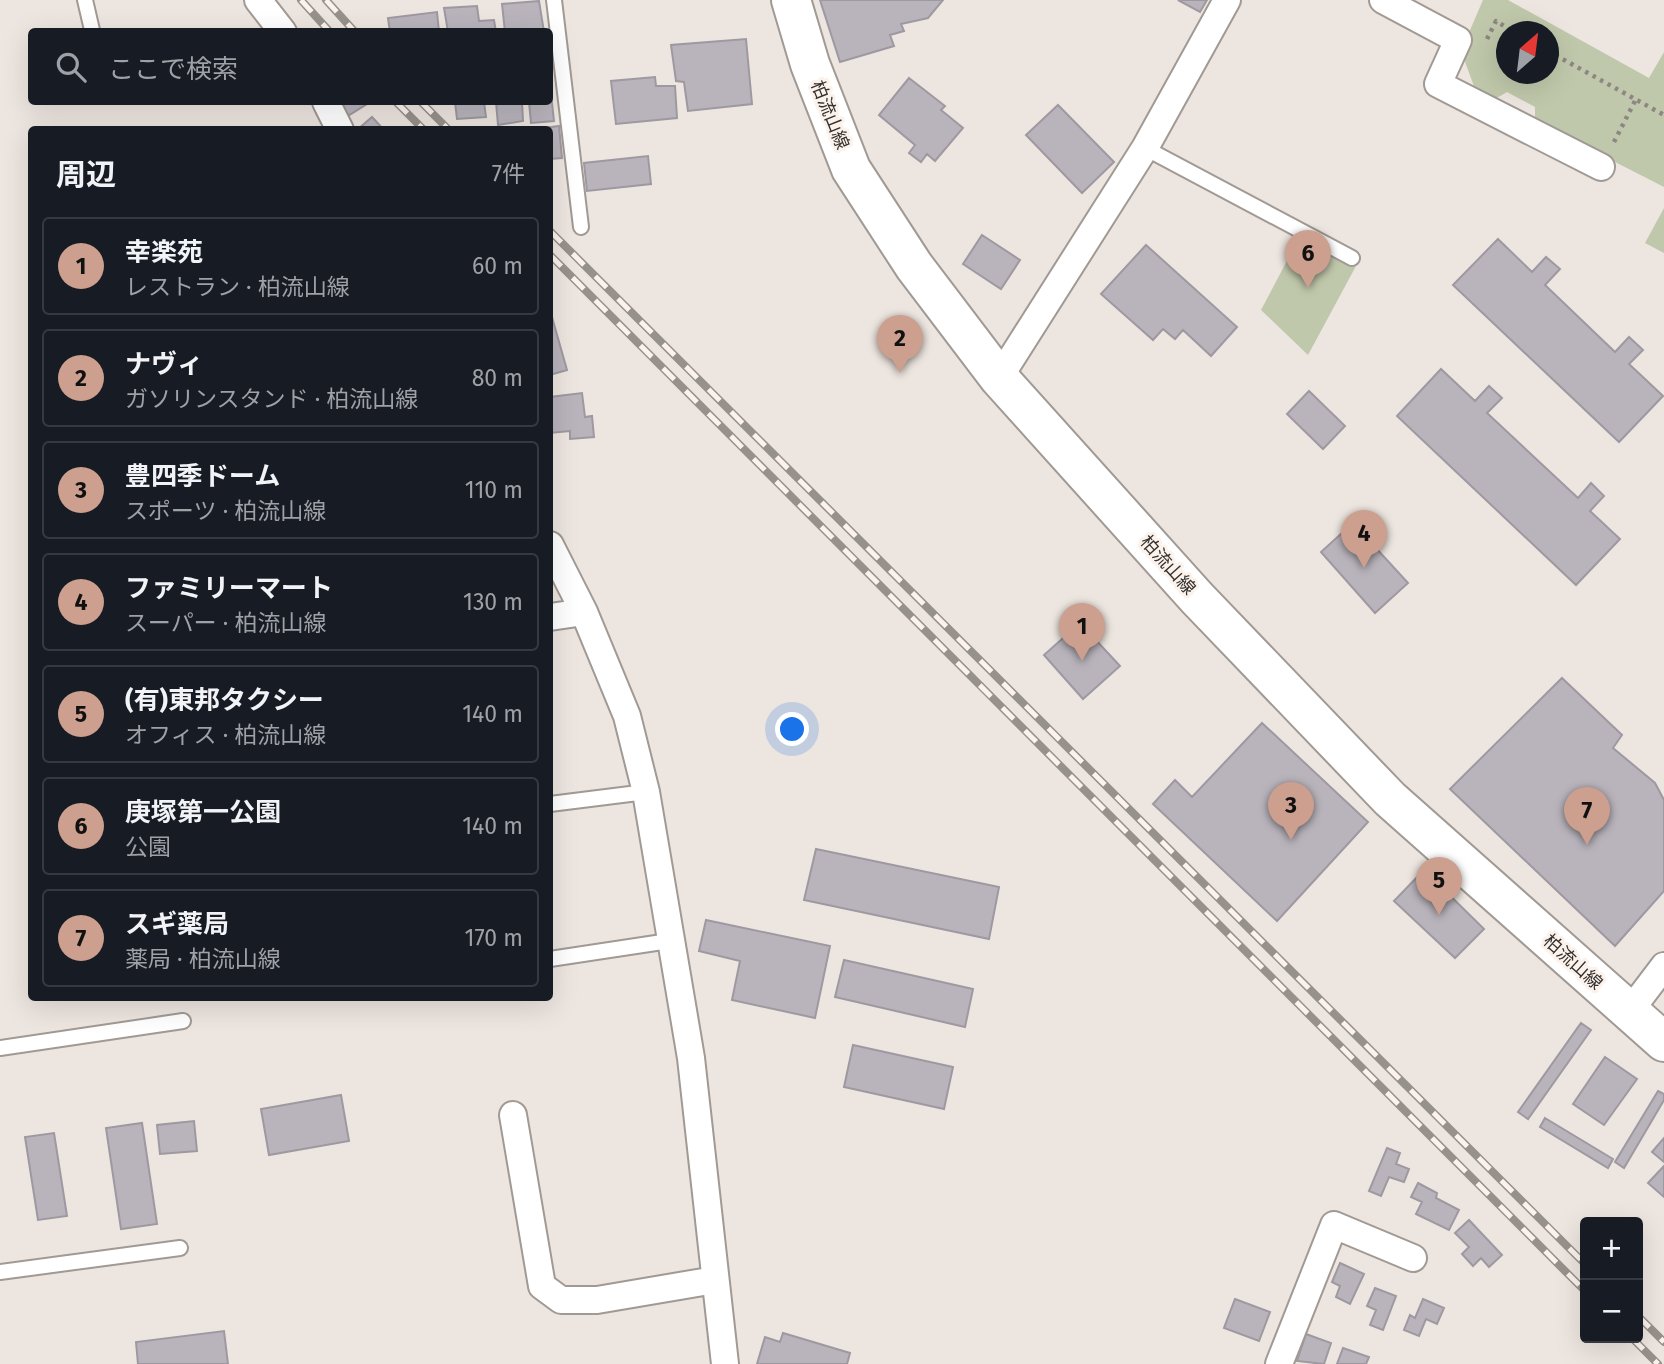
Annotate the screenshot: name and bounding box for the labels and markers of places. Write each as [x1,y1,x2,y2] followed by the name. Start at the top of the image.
[1285,230,1331,288] pin: 6
[877,315,923,373] pin: 2
[1341,510,1387,568] pin: 4
[1059,603,1105,661] pin: 1
[1268,782,1314,840] pin: 3
[1564,787,1610,845] pin: 7
[1416,857,1462,915] pin: 5

